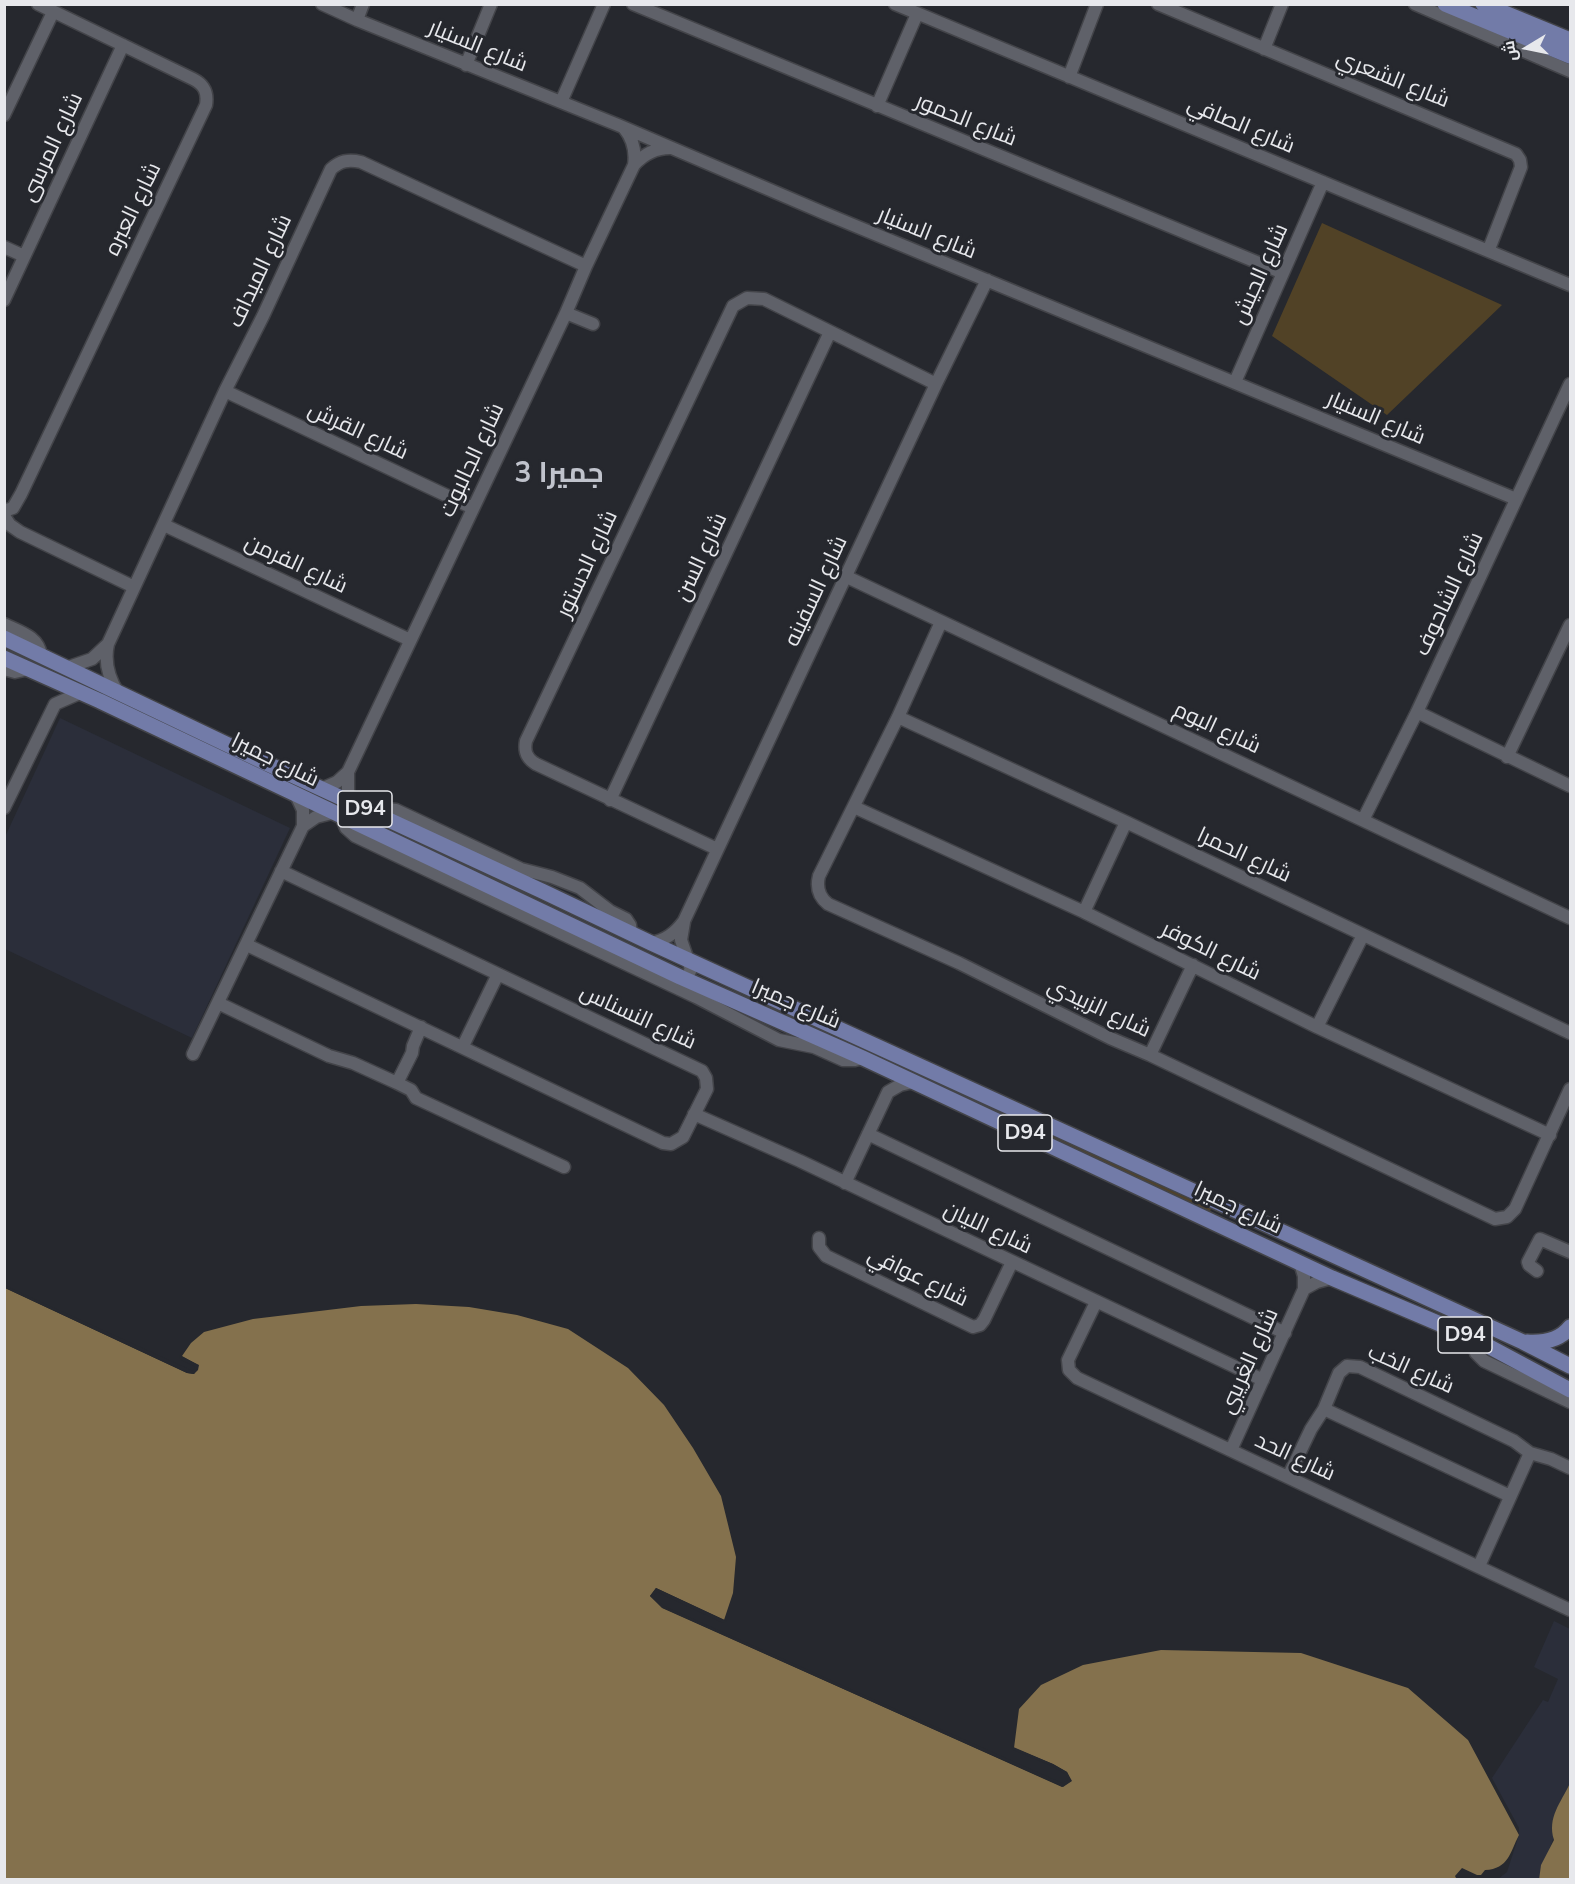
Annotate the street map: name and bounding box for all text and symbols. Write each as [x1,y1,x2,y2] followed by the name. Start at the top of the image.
[425,14,531,78] street label: شارع السنيار
[1497,18,1557,78] north arrow
[1498,39,1521,63] text: ش
[1333,44,1453,114] street label: شارع الشعري
[15,88,89,206] street label: شارع المرسى
[911,88,1021,152] street label: شارع الحمور
[1183,91,1299,159] street label: شارع الصافي
[99,158,167,260] street label: شارع العبره
[874,201,980,265] street label: شارع السنيار
[222,210,298,332] street label: شارع الميداف
[1226,220,1294,328] street label: شارع الجيش
[1323,385,1429,451] street label: شارع السنيار
[304,396,412,466] street label: شارع القرش
[434,399,510,521] street label: شارع الجالبوت
[514,457,604,491] district label: جميرا 3
[551,506,623,622] street label: شارع الدستور
[669,509,733,605] street label: شارع السن
[1409,528,1489,660] street label: شارع الشاحوف
[240,529,352,599] street label: شارع الفرمن
[779,532,853,650] street label: شارع السفينه
[1169,696,1265,760] street label: شارع البوم
[227,727,323,793] street label: شارع جميرا
[338,791,392,827] road number: D94
[1193,822,1295,888] street label: شارع الحمرا
[1157,916,1265,986] street label: شارع الكوفر
[747,973,845,1035] street label: شارع جميرا
[1043,973,1155,1043] street label: شارع الزبيدي
[576,979,700,1055] street label: شارع النسناس
[998,1115,1052,1151] road number: D94
[1190,1176,1286,1240] street label: شارع جميرا
[940,1196,1036,1260] street label: شارع الليان
[863,1241,973,1313] street label: شارع عوافي
[1214,1304,1284,1418] street label: شارع الغريبي
[1438,1317,1492,1353] road number: D94
[1364,1338,1458,1400] street label: شارع الخب
[1251,1427,1339,1487] street label: شارع الحد

